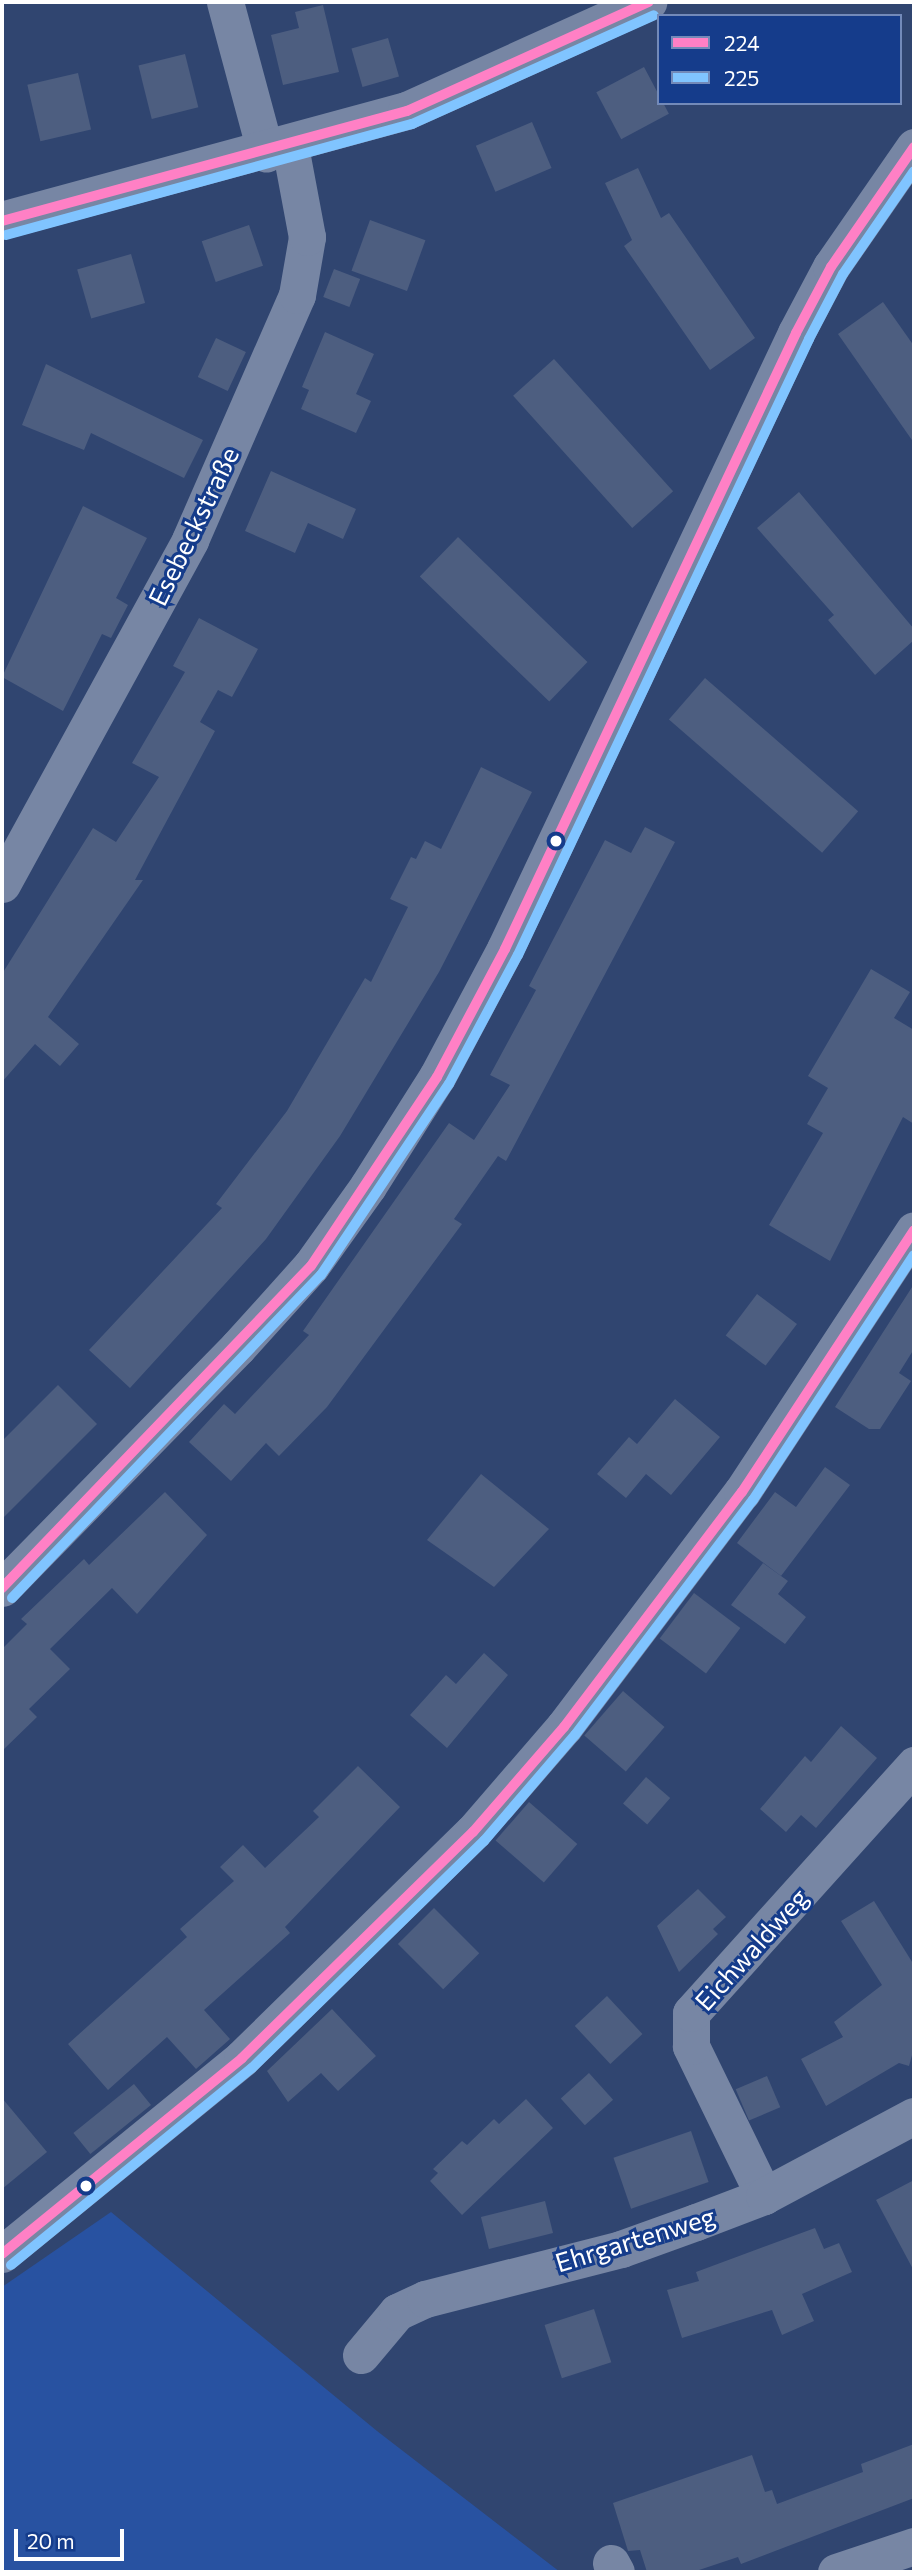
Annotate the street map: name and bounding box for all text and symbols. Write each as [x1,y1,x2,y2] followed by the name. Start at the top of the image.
[657,14,902,105] legend
[724,30,760,55] text: 224
[724,65,759,90] text: 225
[141,442,245,610] street label: Esebeckstraße
[549,834,563,848] unlabelled marker
[688,1882,814,2016] street label: Eichwaldweg
[79,2179,93,2193] unlabelled marker
[551,2200,719,2278] street label: Ehrgartenweg
[18,2514,128,2558] scale bar
[27,2528,75,2553] text: 20 m

